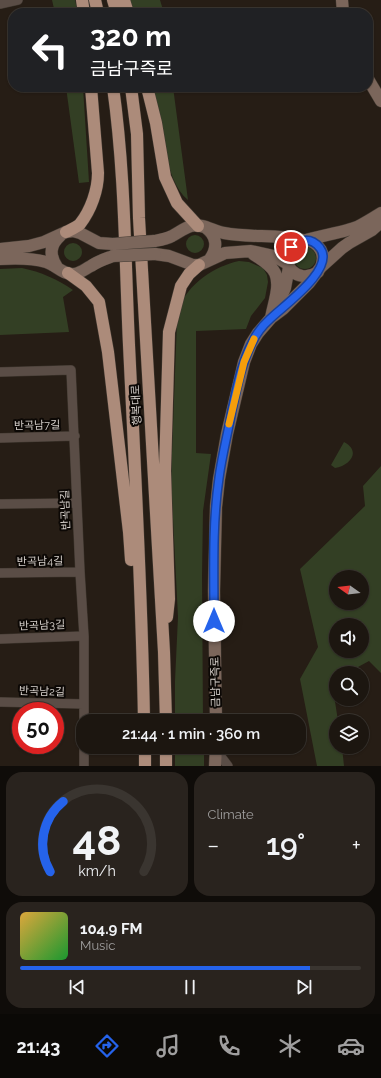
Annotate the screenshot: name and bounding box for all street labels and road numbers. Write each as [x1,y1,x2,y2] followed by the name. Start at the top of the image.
[129,384,144,426] street label: 행복대로
[14,419,60,432] street label: 반곡남7길
[58,490,73,530] street label: 반곡남길
[17,555,63,568] street label: 반곡남4길
[19,618,65,633] street label: 반곡남3길
[209,657,222,707] street label: 금남구즉로
[19,684,65,699] street label: 반곡남2길

